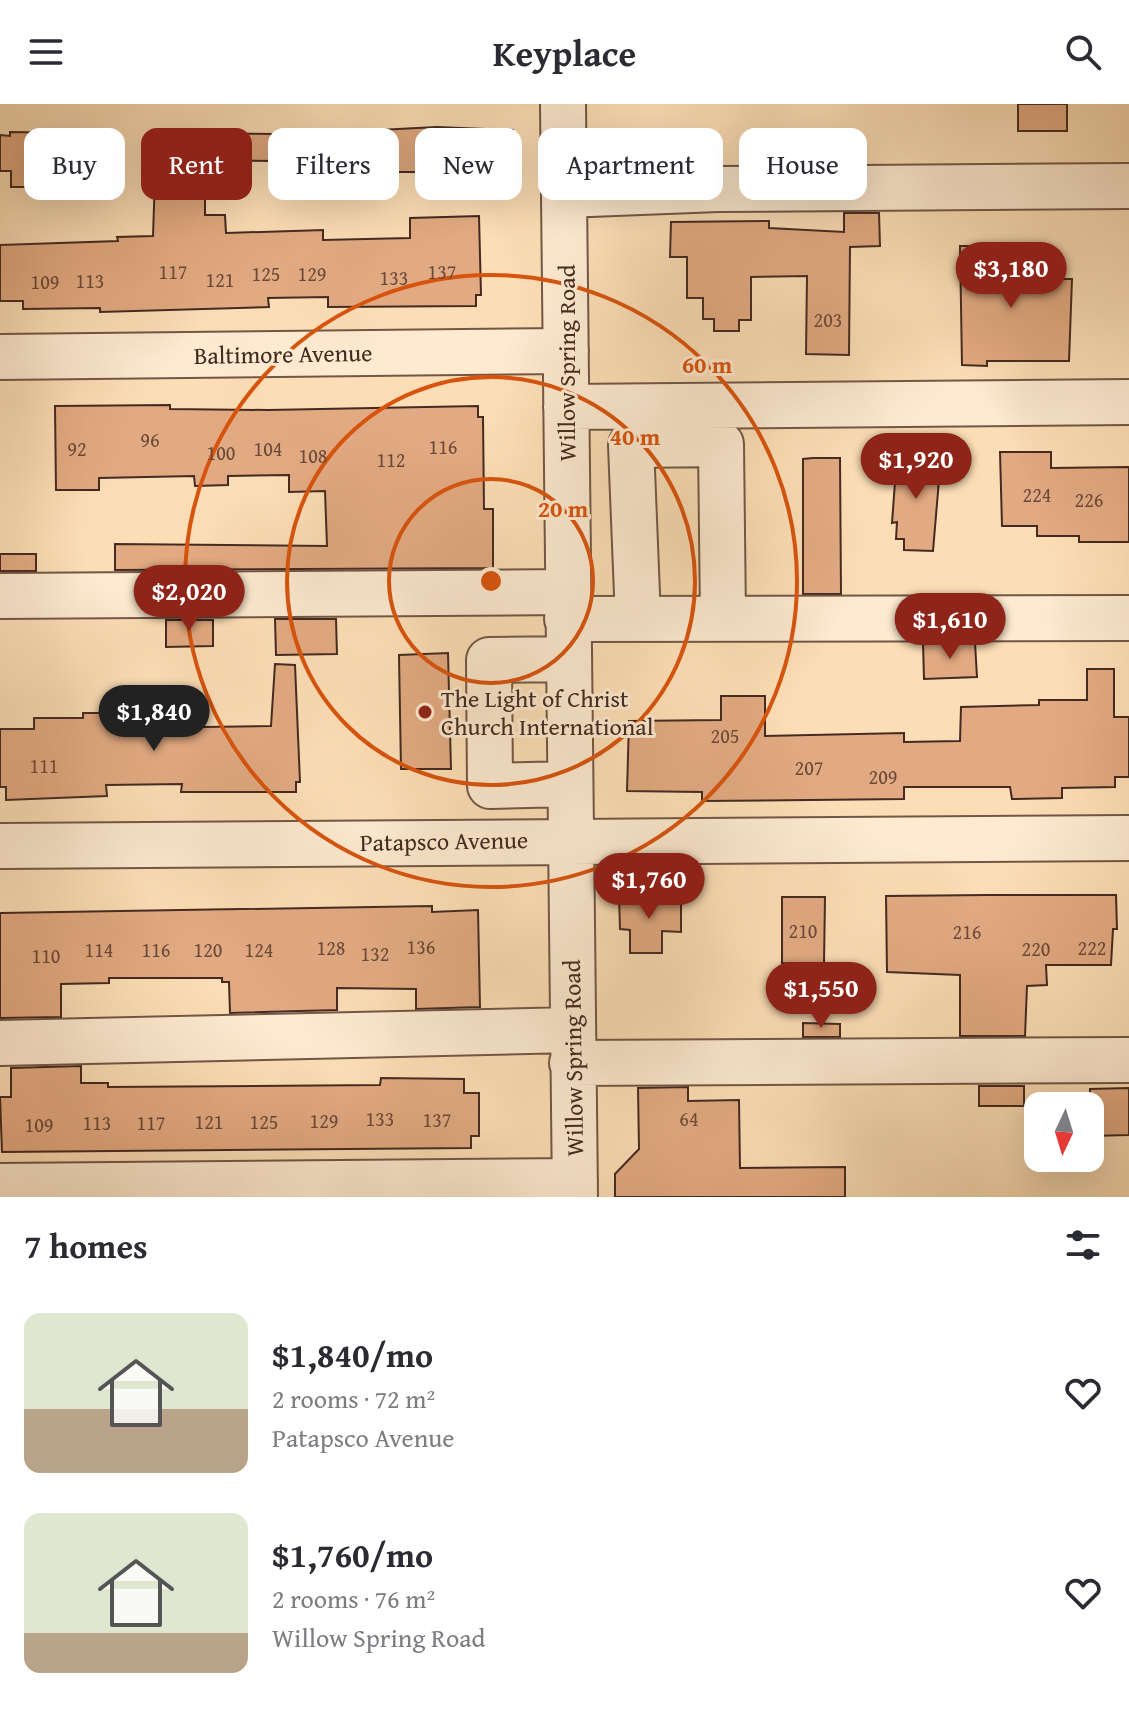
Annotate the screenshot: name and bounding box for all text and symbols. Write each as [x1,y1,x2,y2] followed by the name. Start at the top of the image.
[493,26,636,79] text: Keyplace
[24,30,68,74] icon: menu
[1061,30,1105,74] icon: search
[24,128,125,200] chip: Buy
[141,128,252,200] chip: Rent
[268,128,399,200] chip: Filters
[415,128,522,200] chip: New
[538,128,723,200] chip: Apartment
[739,128,867,200] chip: House
[946,242,1076,310] pin: $3,180
[974,248,1048,287] text: $3,180
[159,257,187,286] house number: 117
[428,257,456,286] house number: 137
[252,259,280,288] house number: 125
[298,259,326,288] house number: 129
[380,263,408,292] house number: 133
[549,264,584,462] street label: Willow Spring Road
[206,265,234,294] house number: 121
[76,266,104,295] house number: 113
[31,267,59,296] house number: 109
[814,305,842,334] house number: 203
[193,335,373,373] street label: Baltimore Avenue
[682,347,733,382] text: 60 m
[610,419,661,454] text: 40 m
[140,425,160,454] house number: 96
[429,432,457,461] house number: 116
[851,433,981,501] pin: $1,920
[67,434,87,463] house number: 92
[254,434,282,463] house number: 104
[207,438,235,467] house number: 100
[879,439,953,478] text: $1,920
[299,441,327,470] house number: 108
[377,445,405,474] house number: 112
[1023,480,1051,509] house number: 224
[1075,485,1103,514] house number: 226
[538,491,589,526] text: 20 m
[124,565,254,633] pin: $2,020
[477,567,505,595] centre of rings
[152,571,226,610] text: $2,020
[885,593,1015,661] pin: $1,610
[913,599,987,638] text: $1,610
[441,681,654,744] place label: The Light of Christ Church International
[89,685,219,753] pin: $1,840
[117,691,191,730] text: $1,840
[416,703,434,721] marker: The Light of Christ Church International
[711,721,739,750] house number: 205
[30,751,58,780] house number: 111
[795,753,823,782] house number: 207
[869,762,897,791] house number: 209
[359,822,529,860] street label: Patapsco Avenue
[584,853,714,921] pin: $1,760
[612,859,686,898] text: $1,760
[789,916,817,945] house number: 210
[953,917,981,946] house number: 216
[407,932,435,961] house number: 136
[317,933,345,962] house number: 128
[1078,933,1106,962] house number: 222
[1022,934,1050,963] house number: 220
[85,935,113,964] house number: 114
[142,935,170,964] house number: 116
[194,935,222,964] house number: 120
[245,935,273,964] house number: 124
[361,939,389,968] house number: 132
[32,941,60,970] house number: 110
[554,959,592,1157] street label: Willow Spring Road
[756,962,886,1030] pin: $1,550
[784,968,858,1007] text: $1,550
[1024,1092,1104,1172] north arrow
[1024,1092,1104,1172] map controls
[366,1104,394,1133] house number: 133
[679,1104,699,1133] house number: 64
[423,1105,451,1134] house number: 137
[310,1106,338,1135] house number: 129
[195,1107,223,1136] house number: 121
[250,1107,278,1136] house number: 125
[83,1108,111,1137] house number: 113
[137,1108,165,1137] house number: 117
[25,1110,53,1139] house number: 109
[24,1221,148,1270] text: 7 homes
[1061,1223,1105,1267] icon: filters
[272,1330,433,1379] text: $1,840/mo
[88,1345,184,1441] icon: home
[1061,1371,1105,1415] icon: heart
[272,1379,435,1418] text: 2 rooms · 72 m²
[272,1418,455,1457] text: Patapsco Avenue
[272,1530,433,1579] text: $1,760/mo
[88,1545,184,1641] icon: home
[1061,1571,1105,1615] icon: heart
[272,1579,435,1618] text: 2 rooms · 76 m²
[272,1618,485,1657] text: Willow Spring Road

